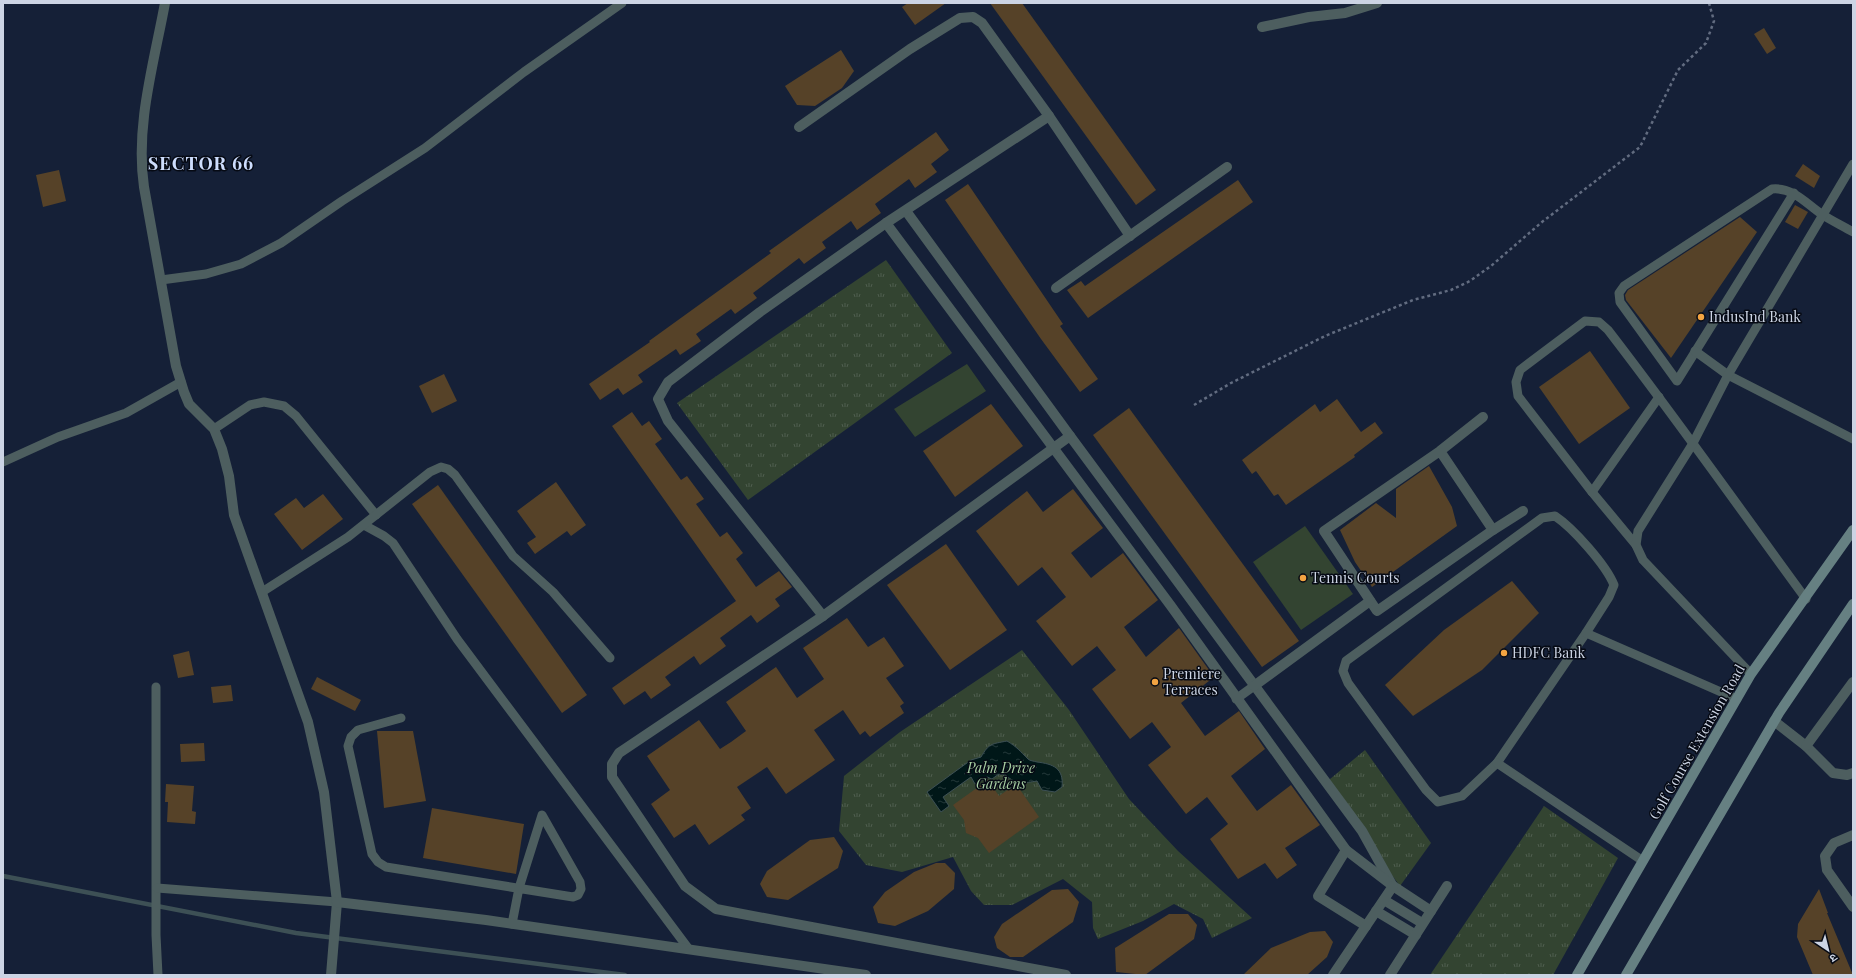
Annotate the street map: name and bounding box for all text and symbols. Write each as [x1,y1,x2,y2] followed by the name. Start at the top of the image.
[148,151,254,175] district label: SECTOR 66
[1709,307,1801,326] place label: IndusInd Bank
[1696,312,1706,322] marker: IndusInd Bank
[1311,568,1400,587] place label: Tennis Courts
[1298,573,1308,583] marker: Tennis Courts
[1512,643,1586,662] place label: HDFC Bank
[1499,648,1509,658] marker: HDFC Bank
[1644,661,1749,823] street label: Golf Course Extension Road
[1163,664,1221,699] place label: Premiere Terraces
[1150,677,1160,687] marker: Premiere Terraces
[966,758,1035,793] park label: Palm Drive Gardens
[1808,930,1848,970] north arrow
[1827,951,1841,967] text: उ

